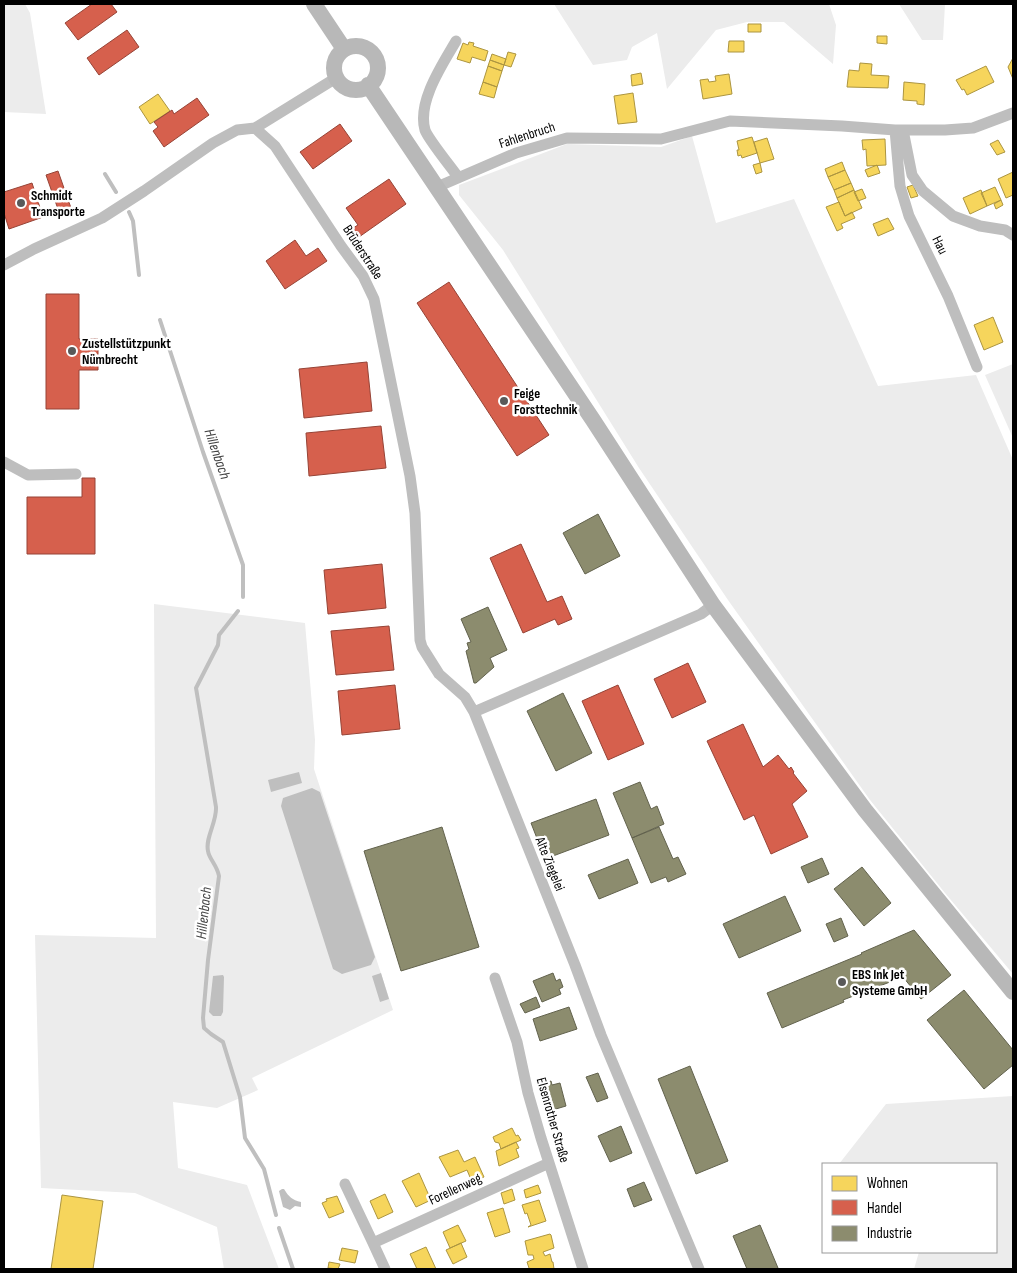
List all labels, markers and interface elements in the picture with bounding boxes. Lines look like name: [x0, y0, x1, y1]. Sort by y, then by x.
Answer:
street label: Fahlenbruch: [497, 118, 557, 152]
place label: Schmidt Transporte: [31, 187, 85, 220]
marker: Schmidt Transporte: [15, 197, 27, 209]
street label: Brüderstraße: [339, 222, 387, 282]
street label: Hau: [928, 233, 952, 257]
place label: Zustellstützpunkt Nümbrecht: [82, 335, 171, 368]
marker: Zustellstützpunkt Nümbrecht: [66, 345, 78, 357]
place label: Feige Forsttechnik: [514, 385, 578, 418]
marker: Feige Forsttechnik: [498, 395, 510, 407]
water label: Hillenbach: [200, 426, 234, 482]
street label: Alte Ziegelei: [531, 834, 569, 894]
water label: Hillenbach: [192, 886, 216, 940]
place label: EBS Ink Jet Systeme GmbH: [852, 966, 928, 999]
marker: EBS Ink Jet Systeme GmbH: [836, 976, 848, 988]
street label: Elsenrother Straße: [533, 1075, 573, 1165]
legend: [822, 1163, 997, 1253]
street label: Forellenweg: [426, 1169, 484, 1209]
text: Wohnen: [867, 1174, 908, 1193]
text: Handel: [867, 1199, 902, 1218]
text: Industrie: [867, 1224, 912, 1243]

